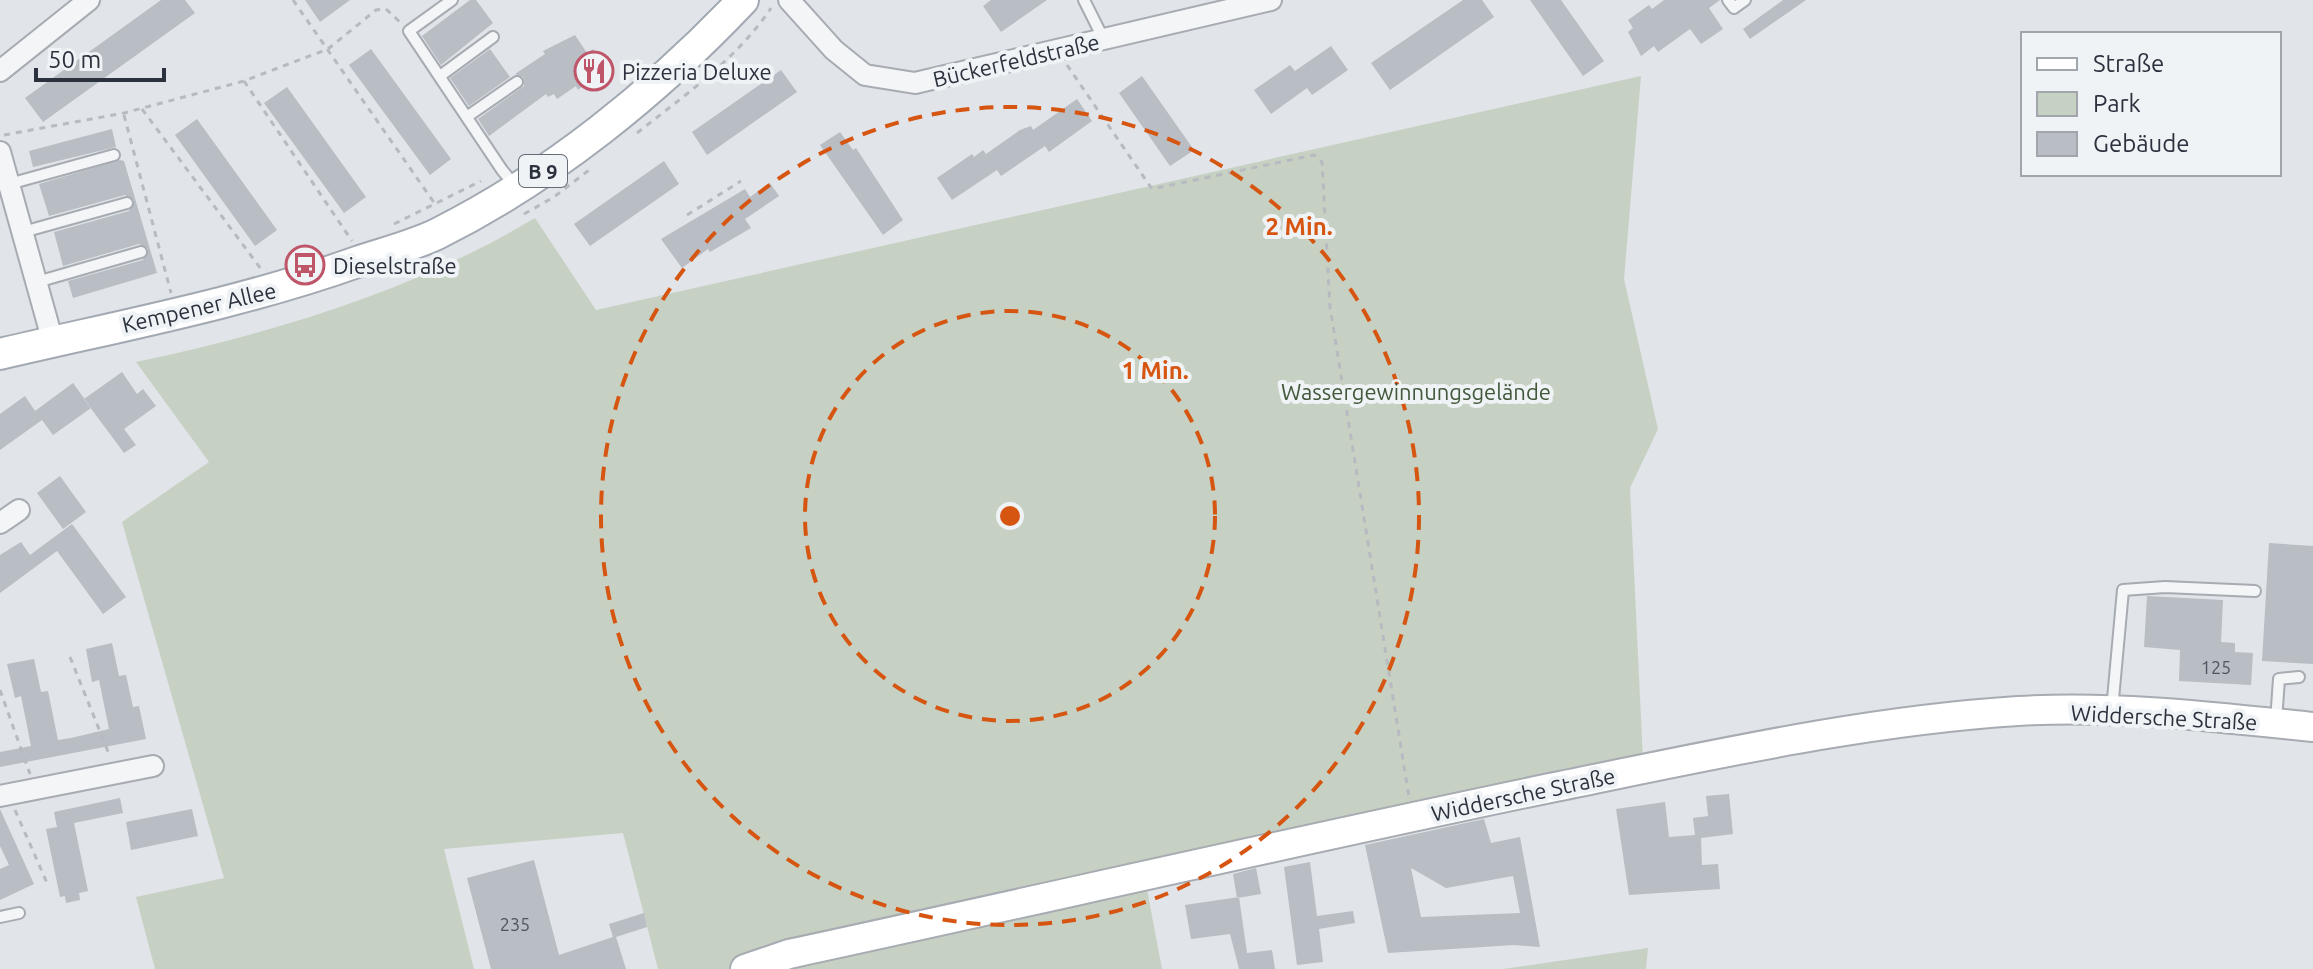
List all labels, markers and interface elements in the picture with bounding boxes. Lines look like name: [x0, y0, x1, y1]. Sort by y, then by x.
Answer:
street label: Bückerfeldstraße: [930, 29, 1102, 91]
scale bar: [36, 32, 164, 82]
legend: [2021, 32, 2281, 176]
text: 50 m: [48, 46, 101, 73]
restaurant icon: Pizzeria Deluxe: [573, 50, 615, 92]
text: Straße: [2093, 50, 2164, 77]
place label: Pizzeria Deluxe: [622, 59, 772, 84]
text: Park: [2093, 90, 2141, 117]
text: Gebäude: [2093, 130, 2190, 157]
road number: B 9: [519, 155, 567, 187]
text: 2 Min.: [1265, 213, 1333, 240]
bus stop icon: Dieselstraße: [284, 244, 326, 286]
place label: Dieselstraße: [333, 253, 457, 278]
street label: Kempener Allee: [119, 277, 279, 337]
text: 1 Min.: [1121, 357, 1189, 384]
park label: Wassergewinnungsgelände: [1281, 379, 1551, 404]
centre of rings: [996, 502, 1024, 530]
house number: 125: [2201, 657, 2231, 677]
street label: Widdersche Straße: [2070, 700, 2258, 734]
street label: Widdersche Straße: [1429, 762, 1617, 826]
house number: 235: [500, 914, 530, 934]

